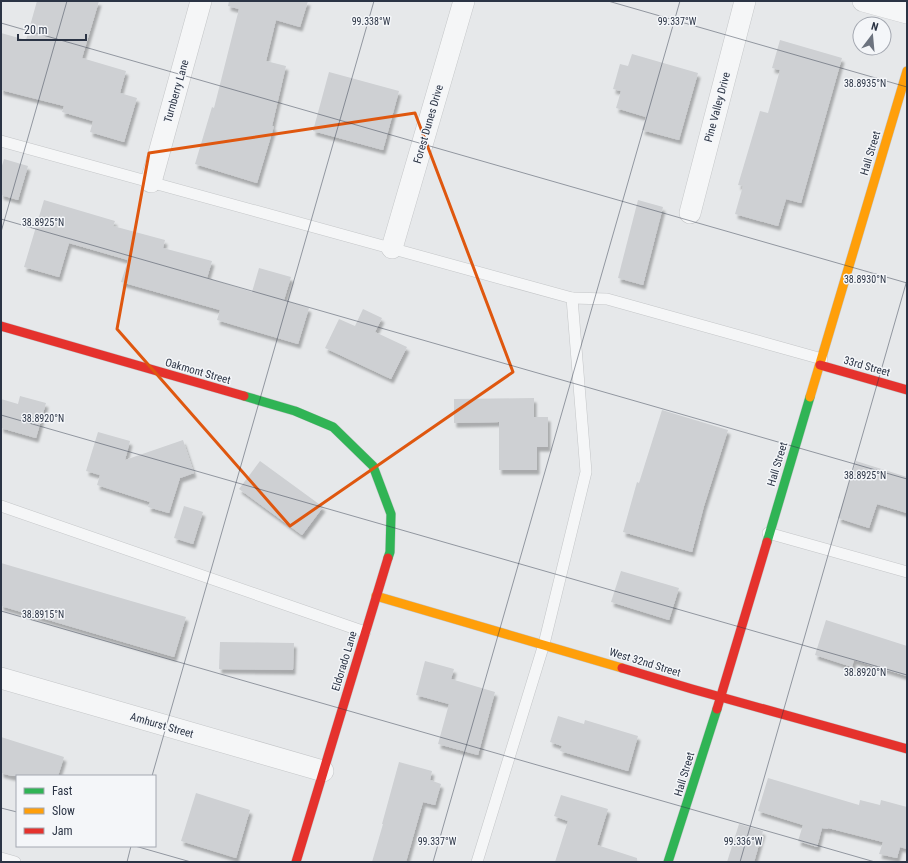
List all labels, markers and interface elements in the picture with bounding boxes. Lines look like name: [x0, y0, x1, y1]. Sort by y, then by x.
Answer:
scale bar: [18, 16, 86, 42]
text: 99.338°W: [352, 16, 391, 27]
text: 99.337°W: [658, 16, 697, 27]
north arrow: [852, 16, 892, 56]
text: N: [870, 20, 880, 34]
text: 20 m: [24, 23, 48, 37]
street label: Turnberry Lane: [161, 58, 192, 124]
street label: Pine Valley Drive: [702, 71, 733, 144]
text: 38.8935°N: [844, 78, 886, 89]
street label: Forest Dunes Drive: [411, 83, 446, 165]
street label: Hall Street: [858, 130, 883, 177]
text: 38.8925°N: [22, 217, 64, 228]
text: 38.8930°N: [844, 274, 886, 285]
street label: 33rd Street: [842, 354, 892, 379]
street label: Oakmont Street: [164, 356, 232, 387]
text: 38.8920°N: [22, 413, 64, 424]
street label: Hall Street: [765, 441, 790, 488]
text: 38.8925°N: [844, 470, 886, 481]
text: 38.8915°N: [22, 609, 64, 620]
street label: Eldorado Lane: [329, 630, 360, 693]
street label: West 32nd Street: [608, 645, 682, 680]
text: 38.8920°N: [844, 667, 886, 678]
street label: Amhurst Street: [129, 710, 195, 741]
street label: Hall Street: [672, 751, 697, 798]
legend: [16, 775, 156, 847]
text: Fast: [52, 784, 73, 798]
text: Slow: [52, 804, 75, 818]
text: Jam: [52, 824, 73, 838]
text: 99.337°W: [418, 836, 457, 847]
text: 99.336°W: [724, 836, 763, 847]

